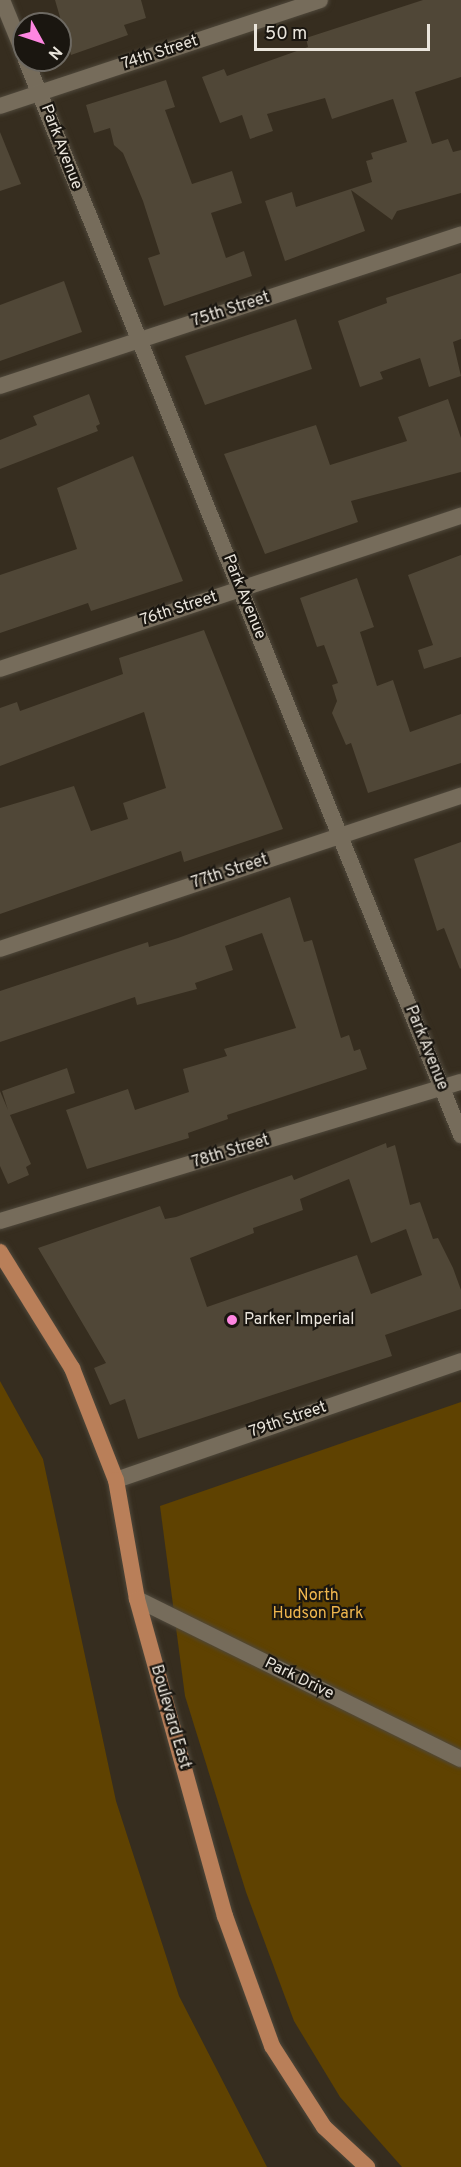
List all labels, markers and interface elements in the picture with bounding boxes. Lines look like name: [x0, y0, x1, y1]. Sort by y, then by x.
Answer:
north arrow: [12, 12, 72, 72]
scale bar: [257, 12, 432, 50]
text: 50 m: [265, 23, 307, 46]
street label: 74th Street: [119, 32, 201, 74]
text: N: [43, 41, 66, 63]
street label: Park Avenue: [36, 101, 86, 193]
street label: 75th Street: [190, 288, 272, 332]
street label: Park Avenue: [218, 552, 270, 642]
street label: 76th Street: [138, 588, 220, 630]
street label: 77th Street: [189, 851, 271, 893]
street label: Park Avenue: [400, 1003, 452, 1093]
street label: 78th Street: [190, 1131, 272, 1173]
place label: Parker Imperial: [244, 1310, 354, 1330]
marker: Parker Imperial: [225, 1313, 239, 1327]
street label: 79th Street: [247, 1398, 329, 1442]
park label: North Hudson Park: [272, 1586, 364, 1624]
street label: Park Drive: [261, 1654, 337, 1704]
street label: Boulevard East: [146, 1663, 194, 1771]

